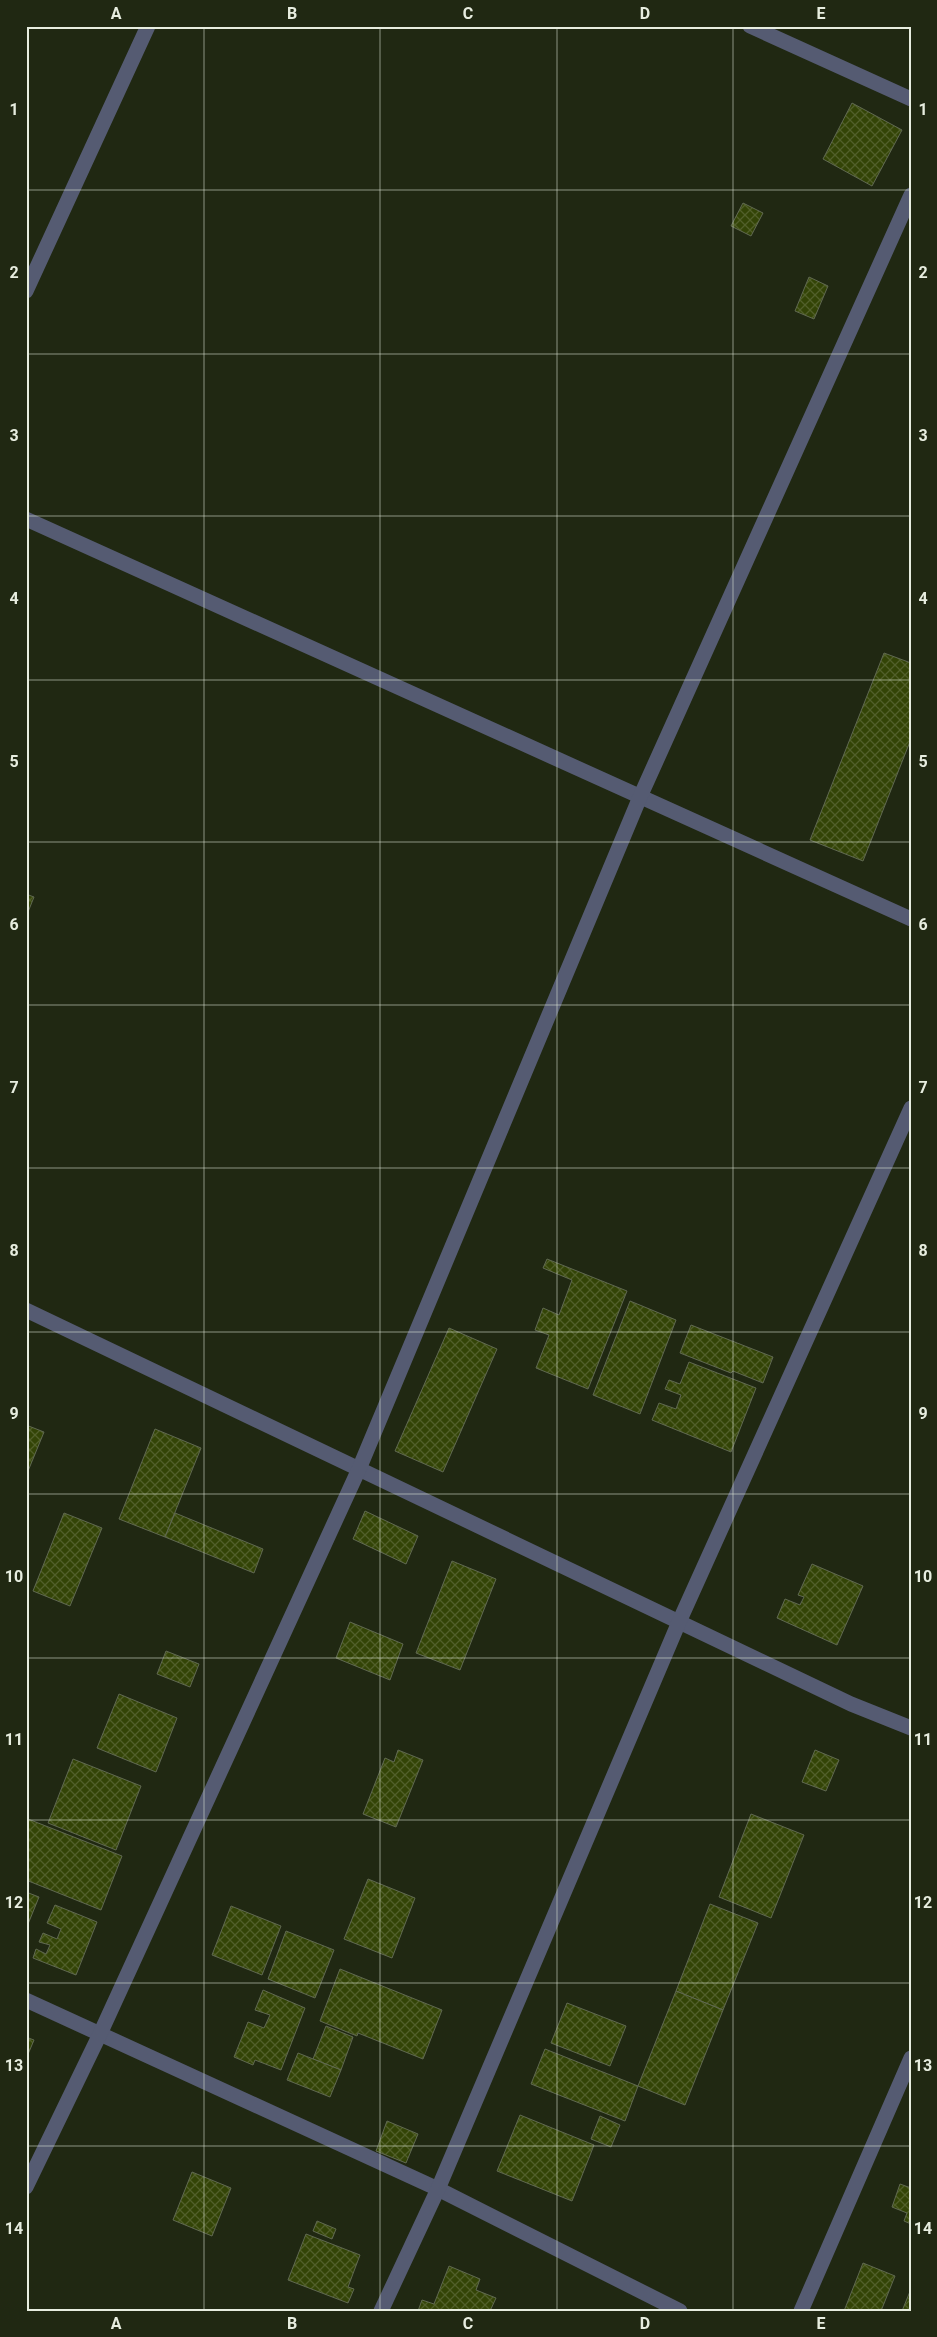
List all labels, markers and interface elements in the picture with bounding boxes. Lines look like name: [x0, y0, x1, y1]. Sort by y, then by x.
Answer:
text: A: [111, 4, 122, 23]
text: B: [287, 4, 297, 23]
text: C: [463, 4, 473, 23]
text: D: [640, 4, 650, 23]
text: E: [817, 4, 826, 23]
text: 1: [9, 100, 19, 119]
text: 1: [918, 100, 928, 119]
text: 2: [9, 263, 19, 282]
text: 2: [918, 263, 928, 282]
text: 3: [9, 426, 19, 445]
text: 3: [918, 426, 928, 445]
text: 4: [9, 589, 19, 608]
text: 4: [918, 589, 928, 608]
text: 5: [9, 752, 19, 771]
text: 5: [918, 752, 928, 771]
text: 6: [9, 915, 19, 934]
text: 6: [918, 915, 928, 934]
text: 7: [9, 1078, 19, 1097]
text: 7: [918, 1078, 928, 1097]
text: 8: [9, 1241, 19, 1260]
text: 8: [918, 1241, 928, 1260]
text: 9: [9, 1404, 19, 1423]
text: 9: [918, 1404, 928, 1423]
text: 10: [5, 1567, 23, 1586]
text: 10: [914, 1567, 932, 1586]
text: 11: [5, 1730, 23, 1749]
text: 11: [914, 1730, 932, 1749]
text: 12: [5, 1893, 23, 1912]
text: 12: [914, 1893, 932, 1912]
text: 13: [5, 2056, 23, 2075]
text: 13: [914, 2056, 932, 2075]
text: 14: [5, 2219, 23, 2238]
text: 14: [914, 2219, 932, 2238]
text: A: [111, 2314, 122, 2333]
text: B: [287, 2314, 297, 2333]
text: C: [463, 2314, 473, 2333]
text: D: [640, 2314, 650, 2333]
text: E: [817, 2314, 826, 2333]

